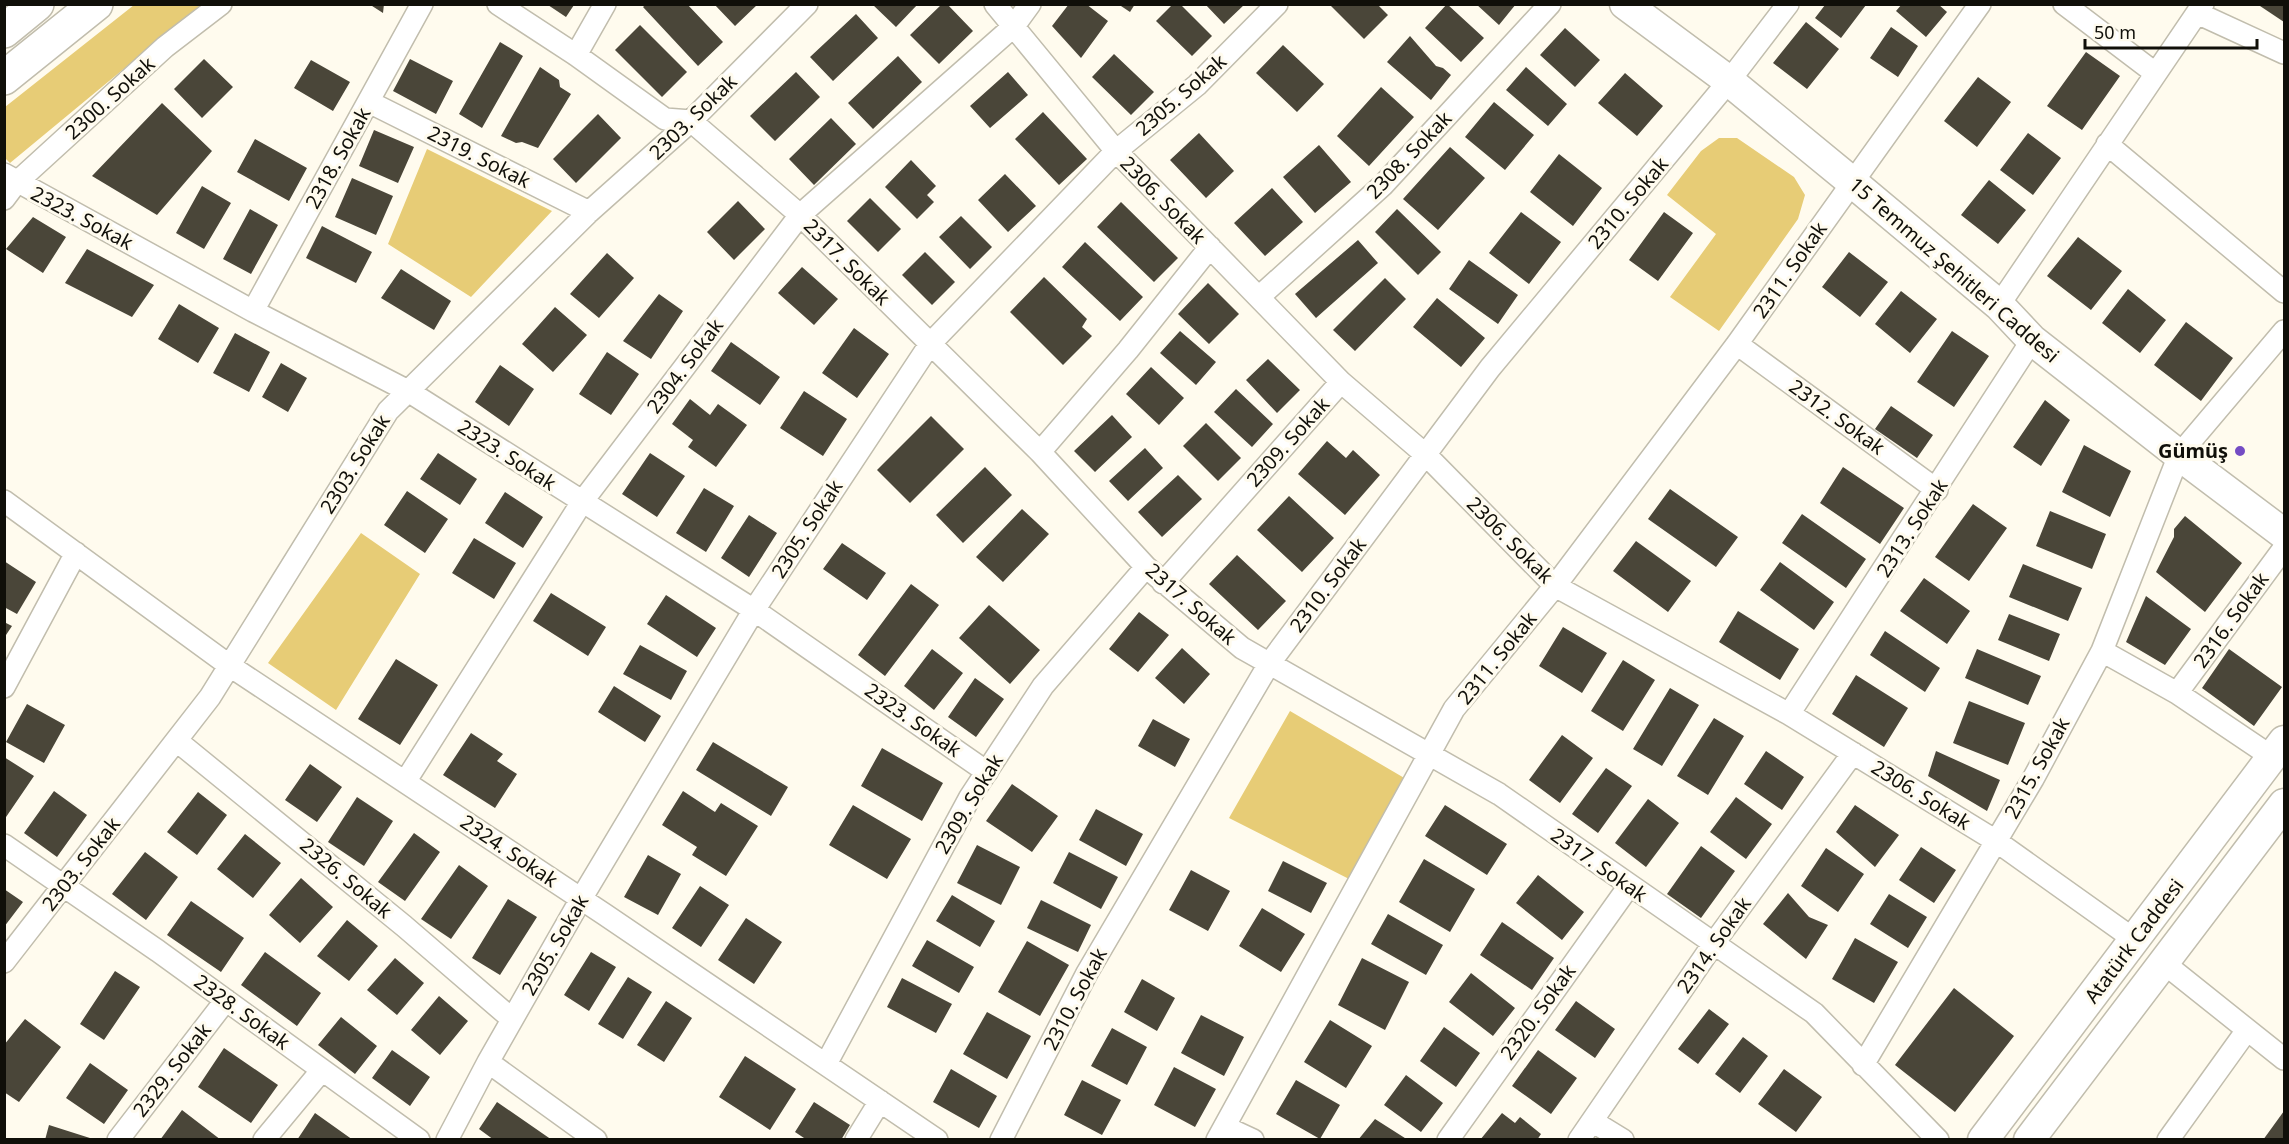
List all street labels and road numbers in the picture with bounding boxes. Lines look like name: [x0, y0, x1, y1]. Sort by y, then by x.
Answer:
street label: 2305. Sokak: [1130, 47, 1232, 142]
street label: 2300. Sokak: [59, 50, 161, 145]
street label: 2303. Sokak: [643, 68, 743, 165]
street label: 2318. Sokak: [299, 102, 377, 213]
street label: 2308. Sokak: [1360, 105, 1457, 204]
street label: 2319. Sokak: [423, 119, 536, 194]
street label: 2306. Sokak: [1115, 150, 1212, 250]
street label: 2310. Sokak: [1581, 151, 1674, 254]
street label: 15 Temmuz Şehitleri Caddesi: [1844, 171, 2065, 368]
street label: 2323. Sokak: [26, 179, 138, 256]
street label: 2317. Sokak: [798, 213, 897, 311]
street label: 2311. Sokak: [1746, 216, 1833, 323]
street label: 2304. Sokak: [640, 313, 729, 419]
street label: 2312. Sokak: [1784, 373, 1891, 461]
street label: 2309. Sokak: [1240, 391, 1335, 492]
street label: 2303. Sokak: [313, 409, 396, 518]
street label: 2323. Sokak: [453, 413, 562, 497]
street label: 2313. Sokak: [1870, 473, 1954, 582]
street label: 2305. Sokak: [765, 474, 849, 583]
street label: 2306. Sokak: [1461, 491, 1560, 589]
street label: 2310. Sokak: [1283, 532, 1372, 638]
street label: 2317. Sokak: [1140, 557, 1243, 651]
street label: 2316. Sokak: [2187, 566, 2275, 673]
street label: 2311. Sokak: [1451, 605, 1543, 710]
street label: 2323. Sokak: [860, 676, 967, 763]
street label: 2315. Sokak: [1998, 712, 2076, 823]
street label: 2309. Sokak: [928, 749, 1009, 859]
street label: 2306. Sokak: [1867, 753, 1976, 836]
street label: 2324. Sokak: [455, 808, 564, 893]
street label: 2303. Sokak: [35, 811, 126, 916]
street label: 2317. Sokak: [1546, 821, 1653, 908]
street label: 2326. Sokak: [295, 831, 398, 924]
street label: Atatürk Caddesi: [2078, 873, 2189, 1008]
street label: 2305. Sokak: [515, 889, 594, 1000]
street label: 2314. Sokak: [1670, 891, 1757, 998]
street label: 2310. Sokak: [1036, 943, 1113, 1055]
street label: 2320. Sokak: [1494, 958, 1582, 1065]
street label: 2328. Sokak: [189, 968, 296, 1056]
street label: 2329. Sokak: [126, 1017, 217, 1122]

